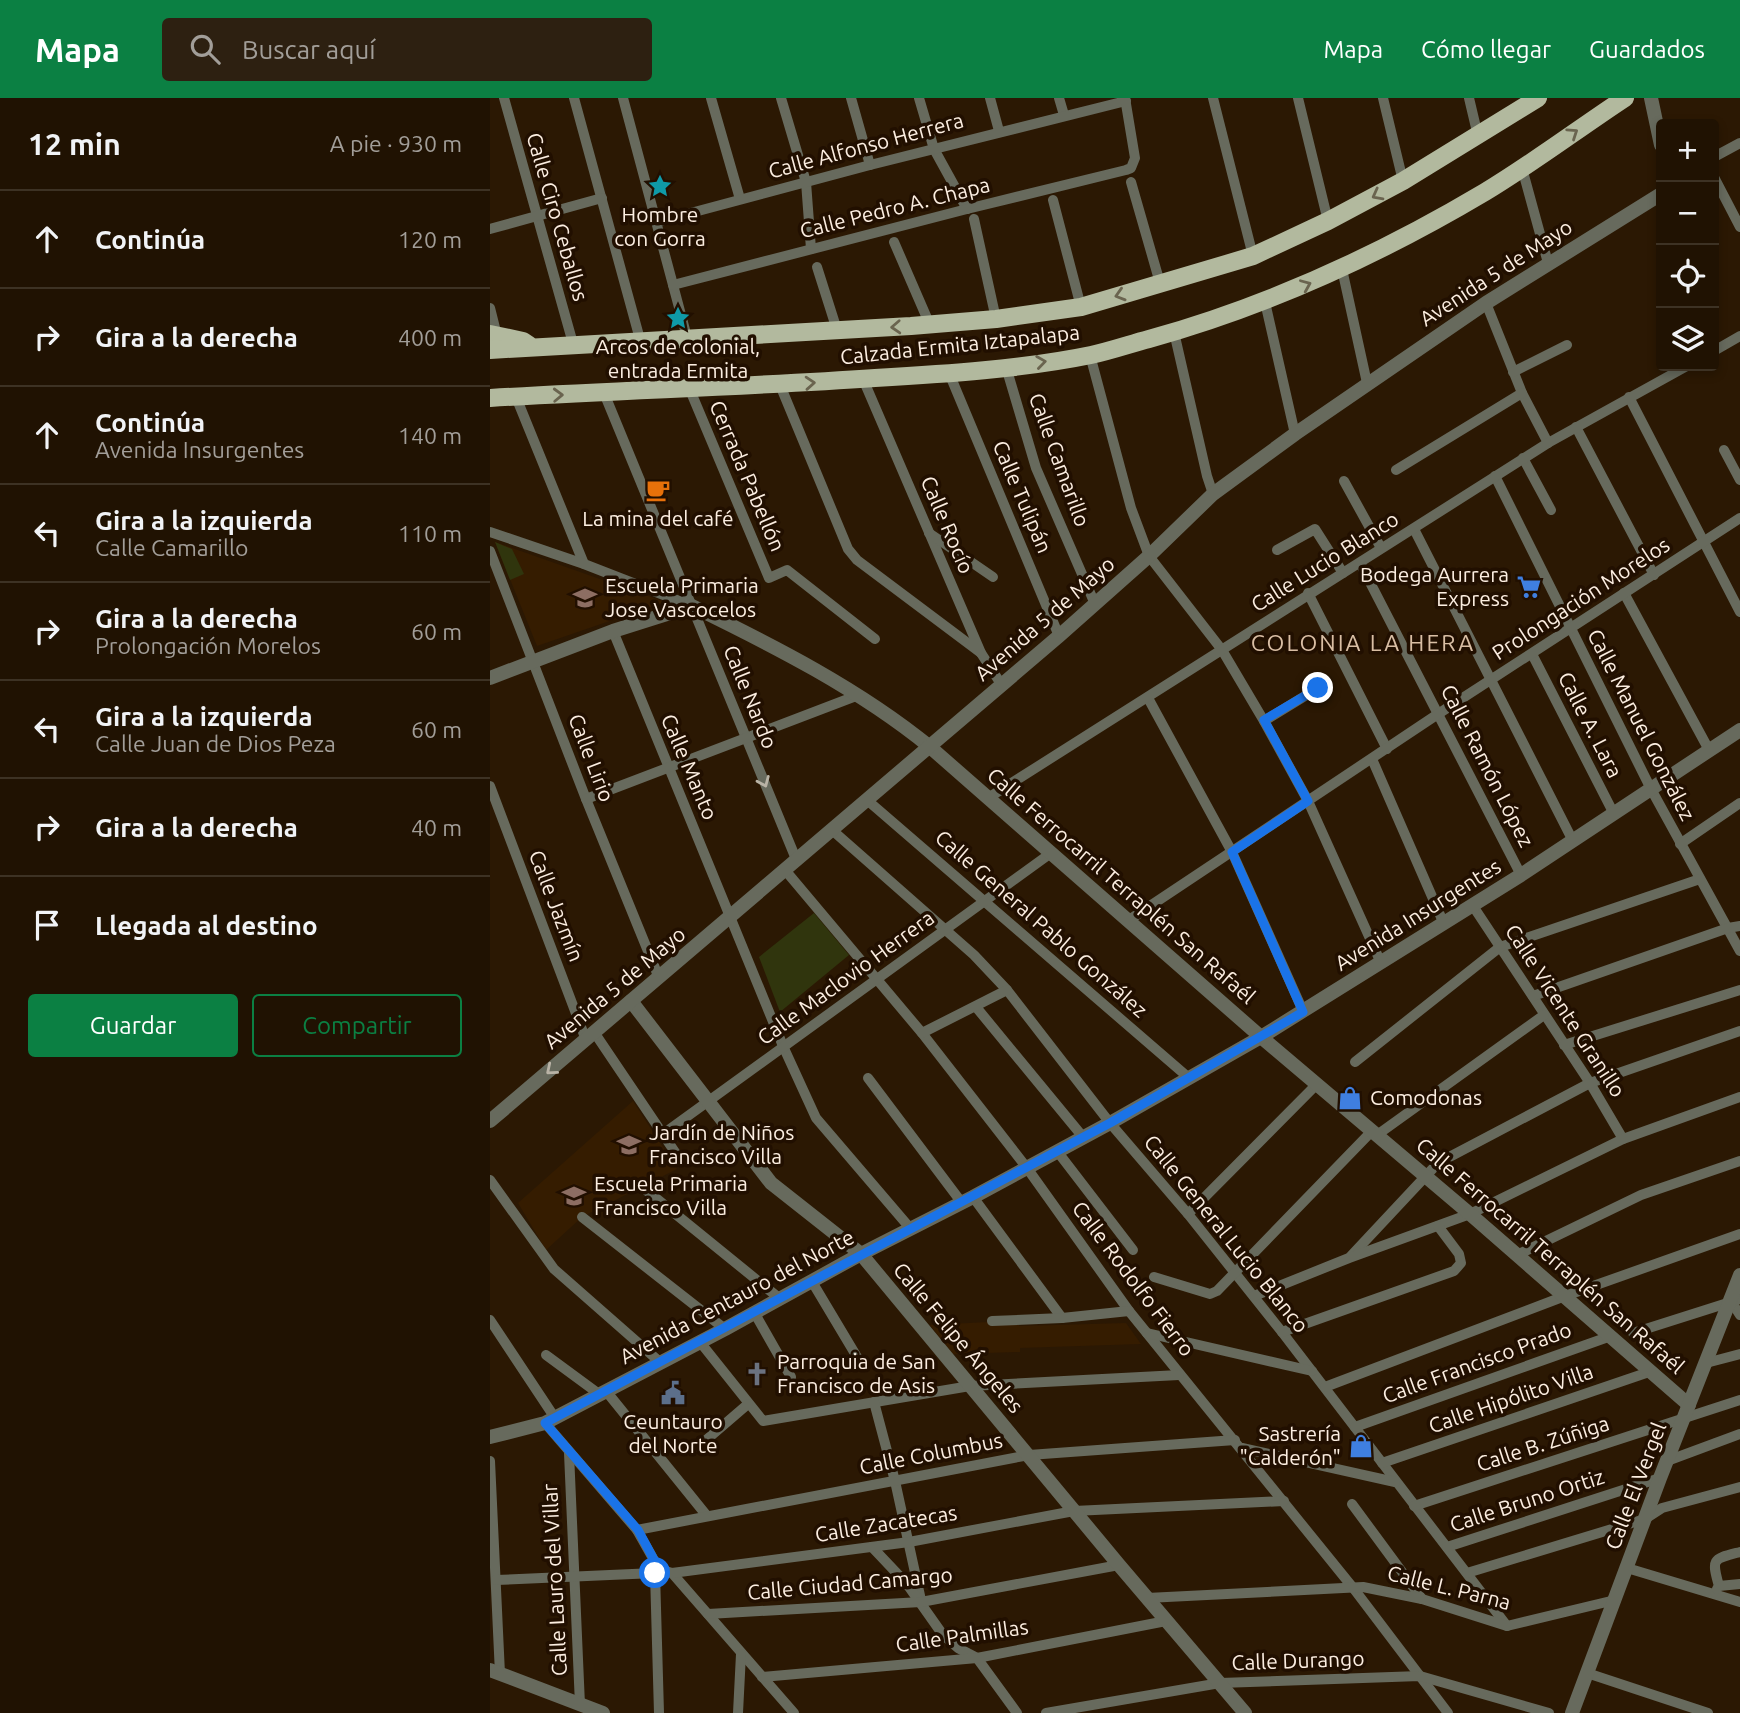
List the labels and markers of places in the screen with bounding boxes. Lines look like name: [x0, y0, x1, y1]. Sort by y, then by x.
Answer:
place icon: Hombre con Gorra: [646, 172, 674, 200]
place label: Hombre con Gorra: [614, 202, 706, 250]
place icon: Arcos de colonial, entrada Ermita: [664, 304, 692, 332]
place label: Arcos de colonial, entrada Ermita: [596, 334, 760, 382]
cafe icon: La mina del café: [644, 476, 672, 504]
place label: La mina del café: [582, 506, 734, 530]
place label: Bodega Aurrera Express: [1360, 562, 1509, 610]
place label: Escuela Primaria Jose Vascocelos: [605, 573, 759, 621]
supermarket icon: Bodega Aurrera Express: [1515, 573, 1543, 601]
school or university icon: Escuela Primaria Jose Vascocelos: [571, 584, 599, 612]
shop icon: Comodonas: [1336, 1084, 1364, 1112]
place label: Comodonas: [1370, 1085, 1482, 1109]
place label: Jardín de Niños Francisco Villa: [649, 1120, 794, 1168]
school or university icon: Jardín de Niños Francisco Villa: [615, 1131, 643, 1159]
place label: Escuela Primaria Francisco Villa: [594, 1171, 748, 1219]
school or university icon: Escuela Primaria Francisco Villa: [560, 1182, 588, 1210]
place label: Parroquia de San Francisco de Asis: [777, 1349, 936, 1397]
church icon: Parroquia de San Francisco de Asis: [743, 1360, 771, 1388]
public building icon: Ceuntauro del Norte: [659, 1379, 687, 1407]
place label: Ceuntauro del Norte: [623, 1409, 723, 1457]
place label: Sastrería "Calderón": [1240, 1421, 1341, 1469]
shop icon: Sastrería "Calderón": [1347, 1432, 1375, 1460]

